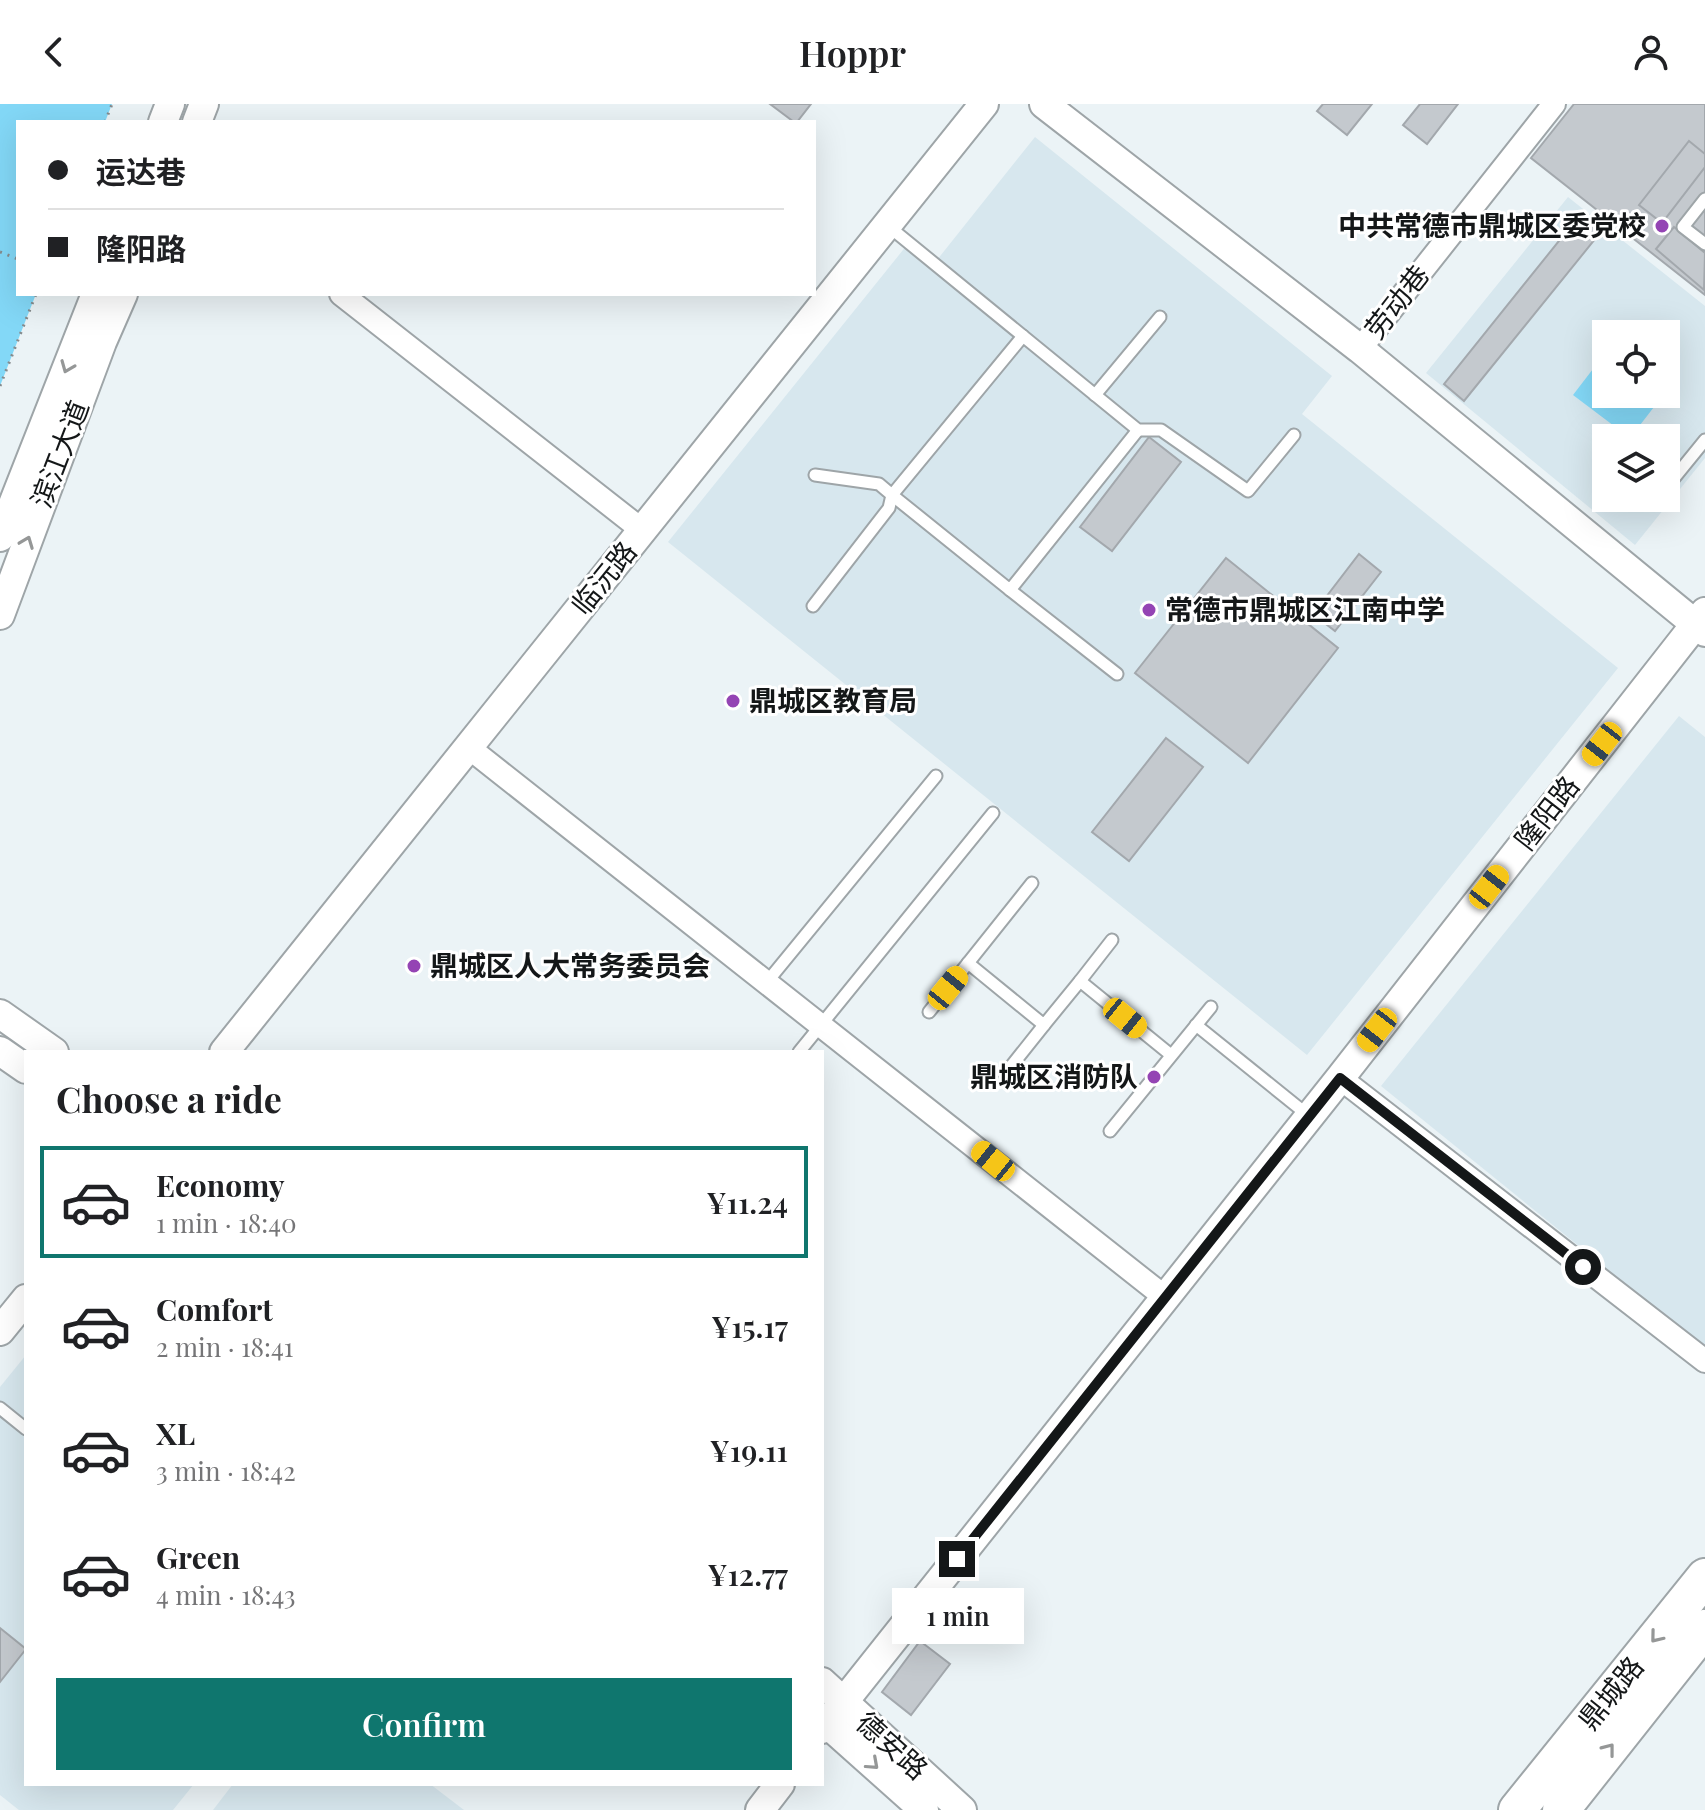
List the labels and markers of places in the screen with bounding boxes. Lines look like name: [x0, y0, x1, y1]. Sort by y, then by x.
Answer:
place label: 中共常德市鼎城区委党校: [1338, 206, 1646, 243]
marker: 中共常德市鼎城区委党校: [1653, 217, 1671, 235]
place label: 常德市鼎城区江南中学: [1165, 590, 1445, 627]
marker: 常德市鼎城区江南中学: [1140, 601, 1158, 619]
place label: 鼎城区教育局: [749, 681, 917, 718]
marker: 鼎城区教育局: [724, 692, 742, 710]
place label: 鼎城区人大常务委员会: [430, 946, 710, 983]
marker: 鼎城区人大常务委员会: [405, 957, 423, 975]
place label: 鼎城区消防队: [970, 1057, 1138, 1094]
marker: 鼎城区消防队: [1145, 1068, 1163, 1086]

